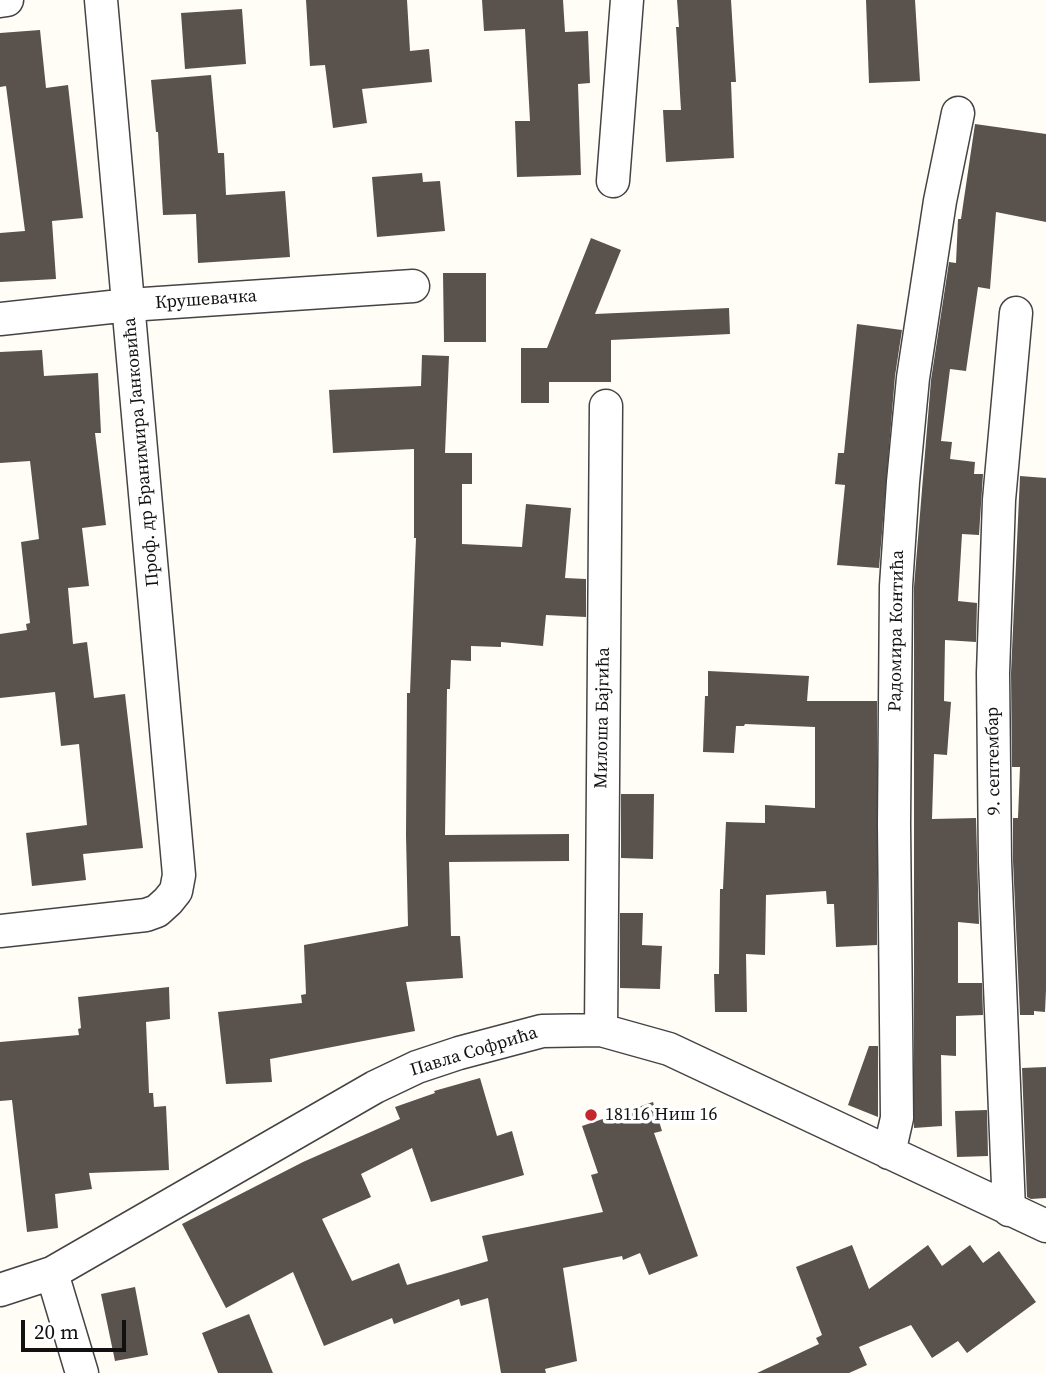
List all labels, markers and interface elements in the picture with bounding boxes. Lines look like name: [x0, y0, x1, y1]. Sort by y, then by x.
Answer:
street label: Крушевачка: [154, 286, 258, 314]
street label: Проф. др Бранимира Јанковића: [119, 316, 165, 588]
street label: Радомира Контића: [885, 550, 909, 712]
street label: Милоша Бајгића: [591, 647, 615, 789]
street label: 9. септембар: [982, 707, 1006, 815]
street label: Павла Софрића: [408, 1022, 540, 1082]
place label: 18116 Ниш 16: [605, 1104, 718, 1126]
marker: 18116 Ниш 16: [583, 1107, 599, 1123]
scale bar: [24, 1306, 130, 1350]
text: 20 m: [34, 1317, 79, 1346]

